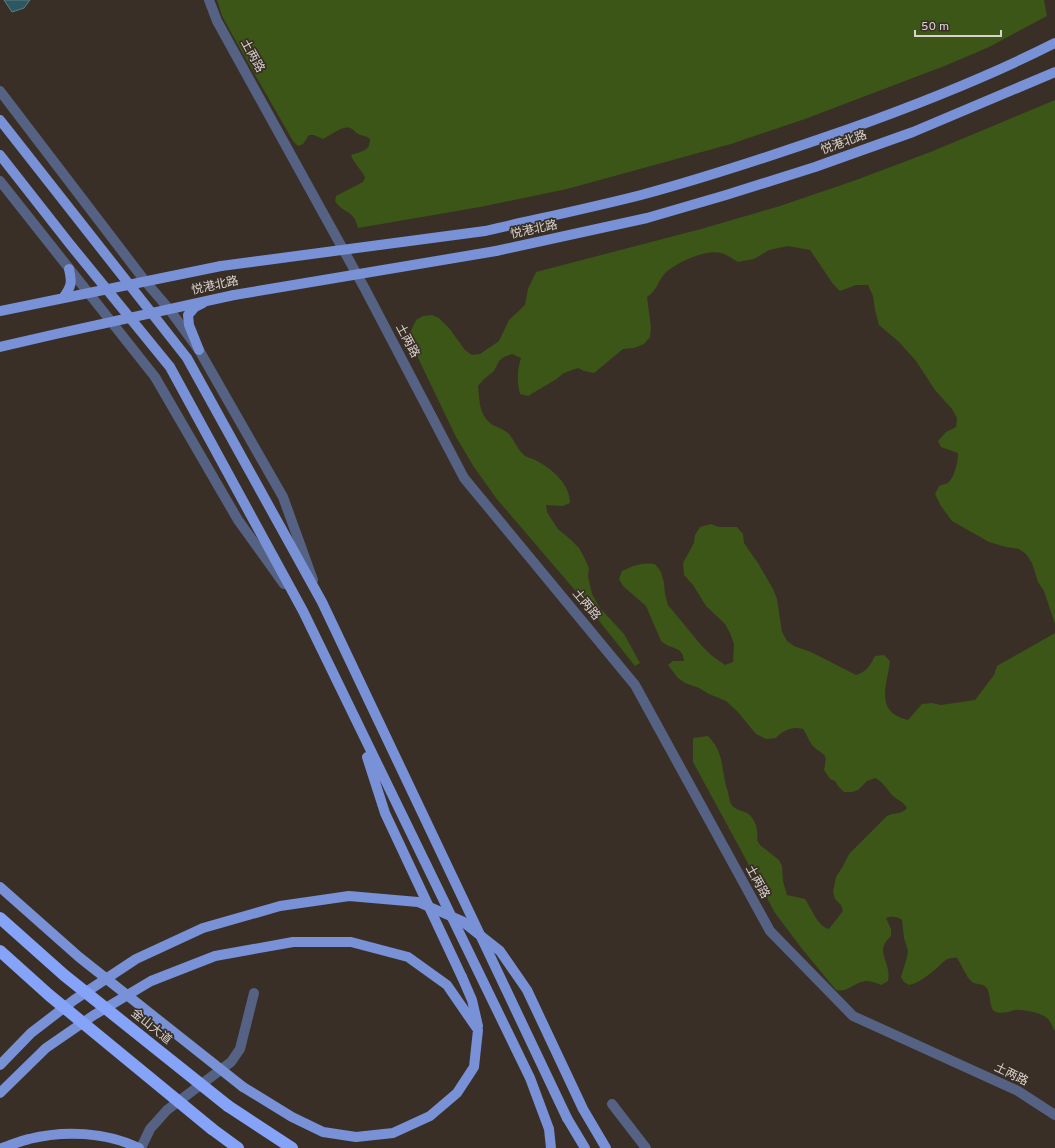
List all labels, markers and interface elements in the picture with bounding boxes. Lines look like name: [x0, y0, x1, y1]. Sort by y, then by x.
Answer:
scale bar: [915, 12, 1001, 38]
text: 50 m: [921, 19, 949, 35]
street label: 土两路: [236, 36, 268, 76]
street label: 悦港北路: [819, 127, 869, 159]
street label: 悦港北路: [509, 217, 559, 243]
street label: 悦港北路: [190, 273, 240, 299]
street label: 土两路: [391, 321, 423, 361]
street label: 土两路: [568, 586, 604, 624]
street label: 土两路: [741, 862, 773, 902]
street label: 金山大道: [127, 1006, 175, 1048]
street label: 土两路: [991, 1060, 1031, 1090]

